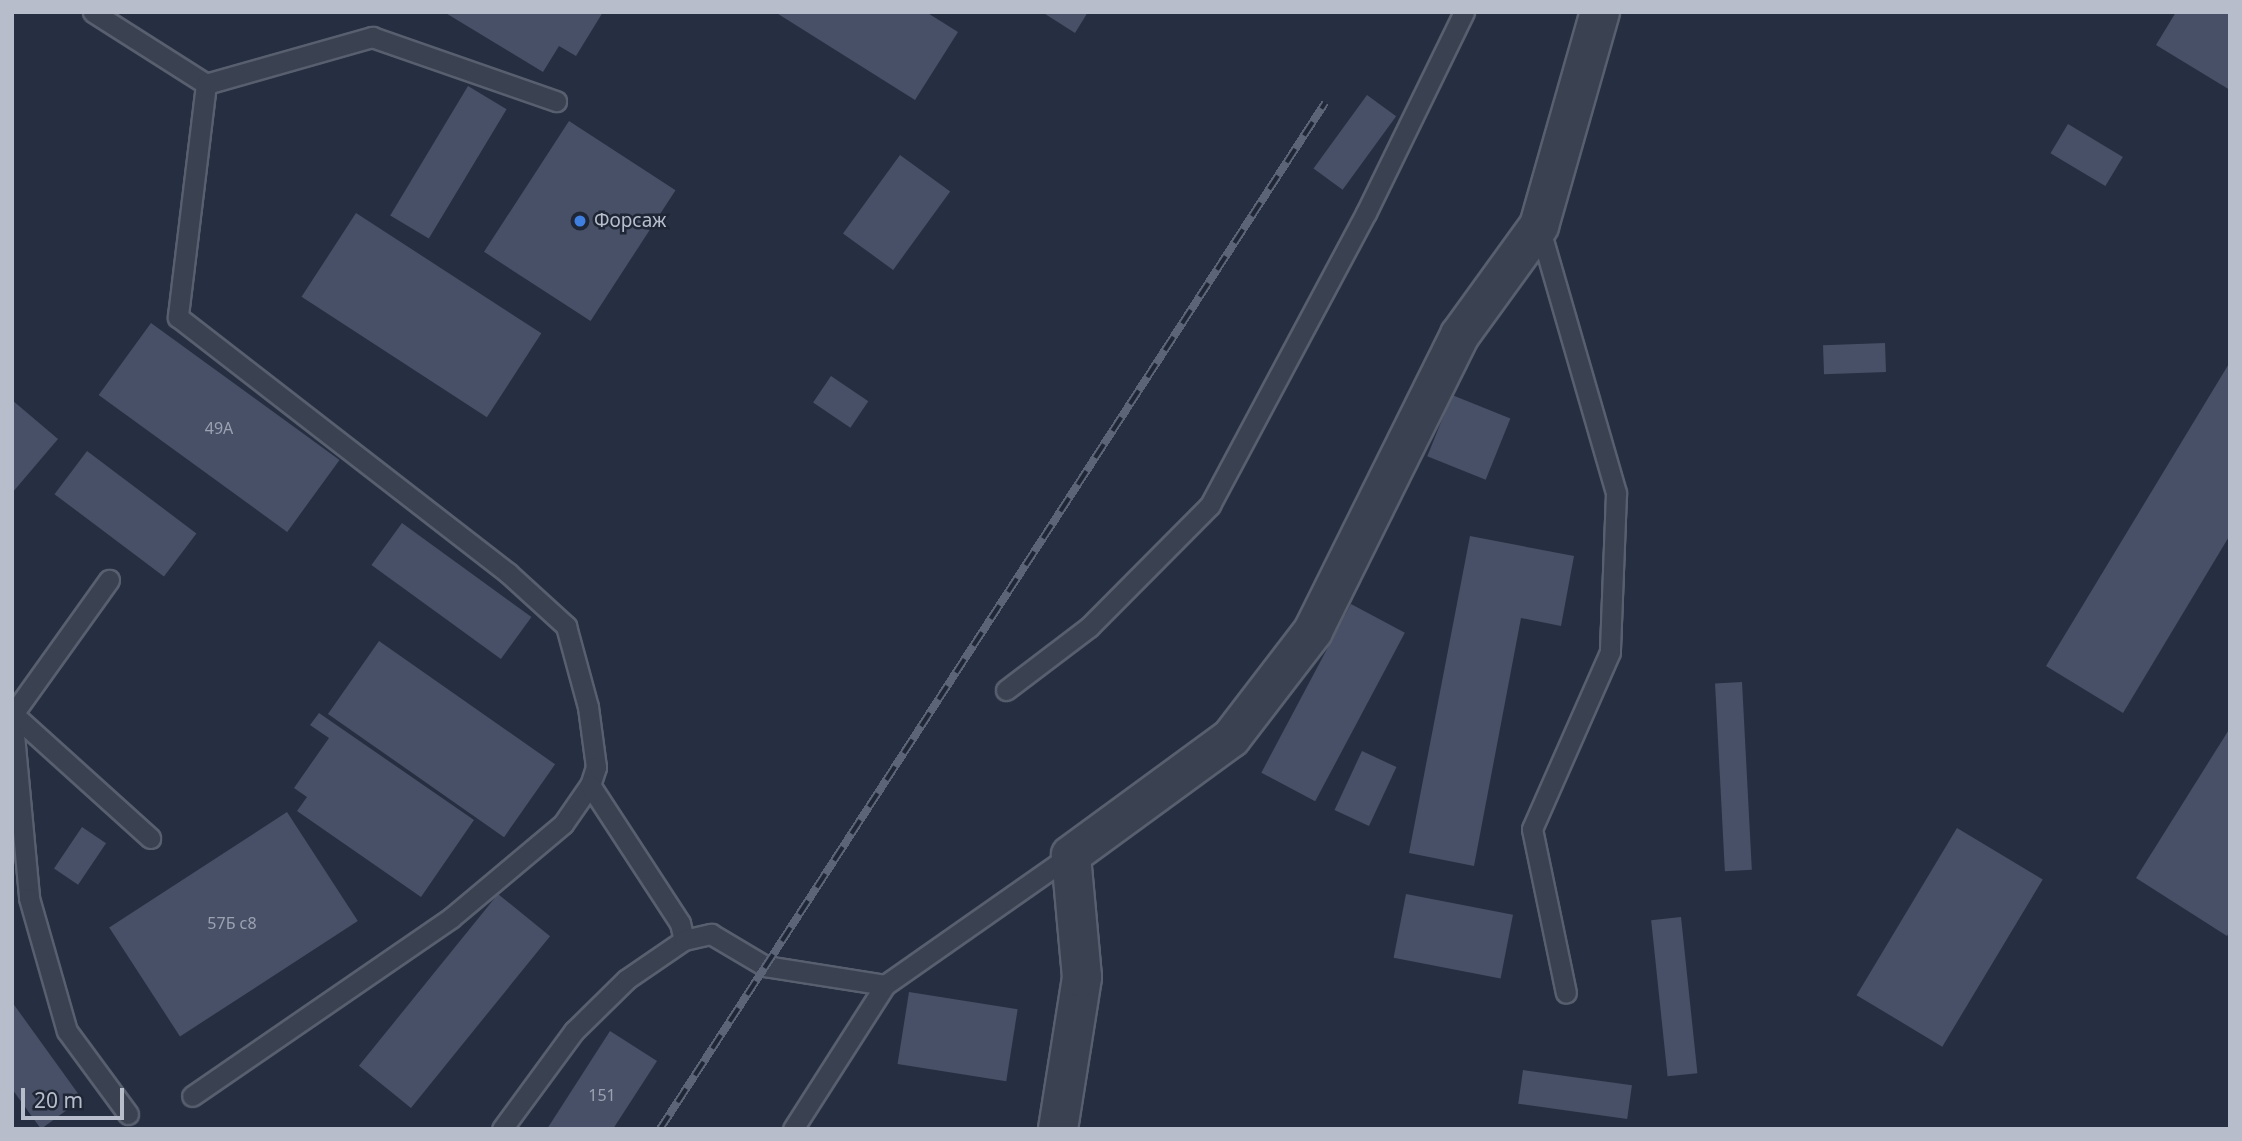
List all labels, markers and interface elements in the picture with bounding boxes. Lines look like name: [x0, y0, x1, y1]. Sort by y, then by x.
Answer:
place label: Форсаж: [594, 210, 666, 232]
marker: Форсаж: [572, 213, 588, 229]
house number: 49А: [205, 418, 233, 438]
house number: 57Б с8: [207, 913, 257, 933]
scale bar: [24, 1074, 128, 1118]
house number: 151: [588, 1085, 616, 1105]
text: 20 m: [34, 1086, 83, 1114]

